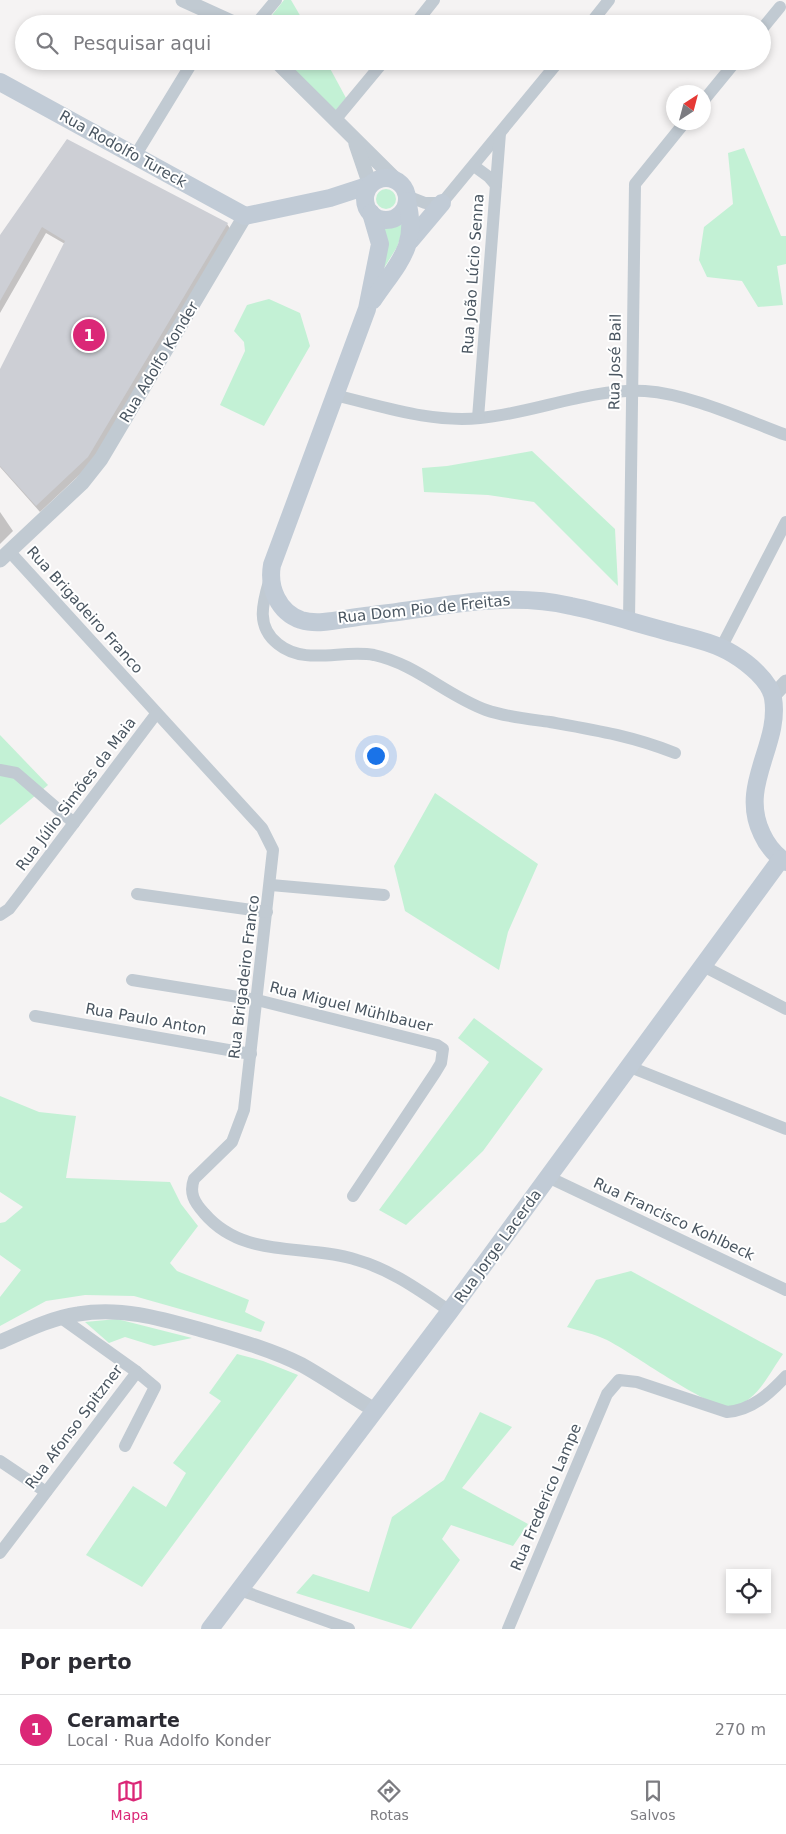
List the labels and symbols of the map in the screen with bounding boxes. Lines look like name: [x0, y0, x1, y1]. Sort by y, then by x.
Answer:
north arrow: [666, 85, 711, 130]
street label: Rua Rodolfo Tureck: [56, 107, 190, 192]
street label: Rua João Lúcio Senna: [458, 193, 488, 355]
street label: Rua Adolfo Konder: [116, 298, 203, 426]
street label: Rua José Bail: [605, 314, 625, 410]
pin: 1: [73, 316, 105, 354]
street label: Rua Brigadeiro Franco: [23, 543, 147, 677]
street label: Rua Dom Pio de Freitas: [337, 591, 511, 627]
street label: Rua Júlio Simões da Maia: [12, 714, 140, 874]
your location: [363, 743, 389, 769]
street label: Rua Brigadeiro Franco: [225, 894, 263, 1060]
street label: Rua Miguel Mühlbauer: [268, 978, 435, 1036]
street label: Rua Paulo Anton: [84, 999, 208, 1039]
street label: Rua Francisco Kohlbeck: [591, 1174, 758, 1264]
street label: Rua Jorge Lacerda: [451, 1186, 545, 1306]
street label: Rua Afonso Spitzner: [22, 1361, 127, 1493]
street label: Rua Frederico Lampe: [507, 1421, 585, 1573]

